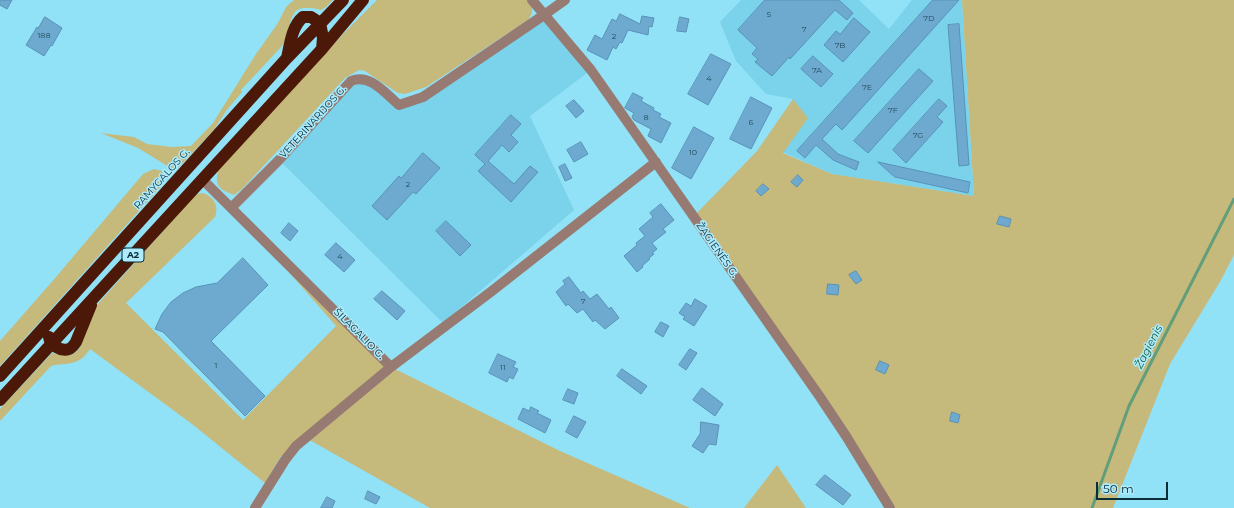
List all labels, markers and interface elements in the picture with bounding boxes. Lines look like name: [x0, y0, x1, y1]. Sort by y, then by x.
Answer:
house number: 5: [767, 10, 771, 20]
house number: 7D: [923, 14, 935, 24]
house number: 7: [802, 25, 806, 35]
house number: 188: [37, 31, 51, 41]
house number: 2: [612, 32, 616, 42]
house number: 7B: [835, 41, 845, 51]
house number: 7A: [812, 66, 822, 76]
house number: 4: [706, 74, 712, 84]
street label: VETERINARIJOS G.: [277, 83, 349, 161]
house number: 7E: [862, 83, 872, 93]
house number: 7F: [888, 106, 898, 116]
house number: 8: [643, 113, 649, 123]
house number: 6: [749, 118, 753, 128]
house number: 7G: [913, 131, 923, 141]
street label: RAMYGALOS G.: [132, 146, 192, 212]
house number: 10: [689, 148, 697, 158]
house number: 2: [406, 180, 410, 190]
street label: ŽAGIENĖS G.: [694, 220, 740, 280]
road number: A2: [122, 248, 144, 262]
house number: 4: [337, 252, 343, 262]
house number: 7: [581, 297, 585, 307]
street label: ŠILAGALIO G.: [331, 306, 387, 362]
water label: Žagienis: [1132, 323, 1166, 371]
house number: 1: [215, 361, 217, 371]
house number: 11: [500, 363, 506, 373]
scale bar: [1098, 474, 1170, 500]
text: 50 m: [1103, 481, 1134, 496]

